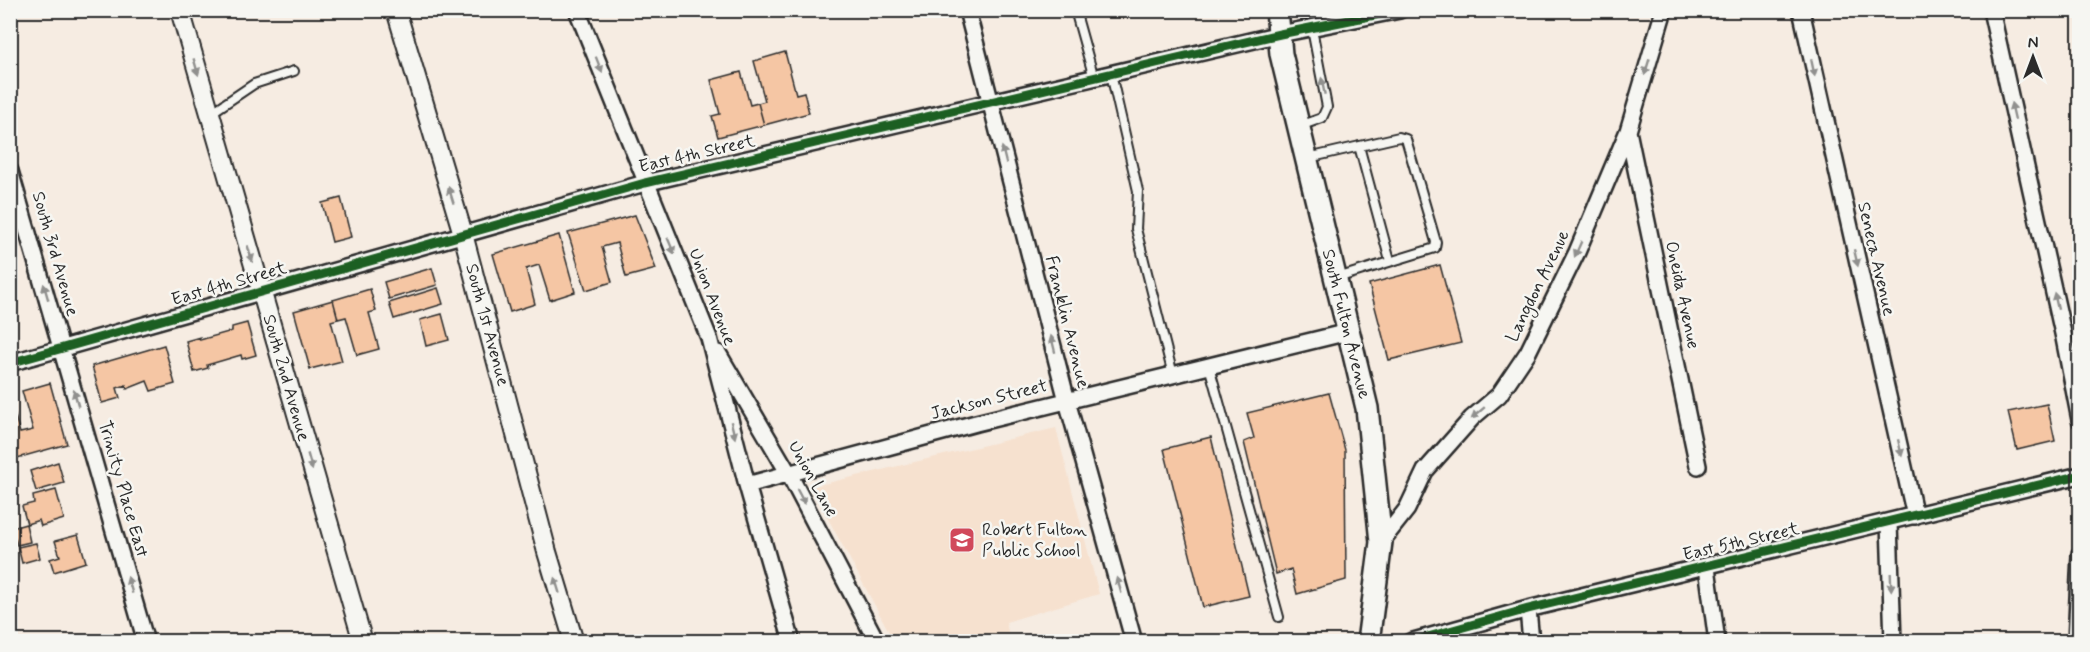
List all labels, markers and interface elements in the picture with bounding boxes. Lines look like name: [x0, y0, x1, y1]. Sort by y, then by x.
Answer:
north arrow: [2003, 27, 2063, 87]
text: N: [2028, 33, 2038, 54]
one-way arrow: [594, 56, 604, 74]
one-way arrow: [192, 58, 201, 76]
one-way arrow: [1642, 58, 1651, 76]
one-way arrow: [1809, 58, 1819, 77]
one-way arrow: [1318, 76, 1327, 95]
one-way arrow: [2008, 102, 2018, 120]
street label: East 4th Street: [636, 129, 758, 179]
one-way arrow: [998, 146, 1008, 164]
one-way arrow: [446, 186, 455, 204]
street label: South 3rd Avenue: [26, 189, 84, 319]
street label: Seneca Avenue: [1851, 200, 1901, 318]
street label: Langdon Avenue: [1501, 226, 1576, 346]
one-way arrow: [667, 237, 676, 255]
street label: Oneida Avenue: [1659, 239, 1705, 351]
one-way arrow: [1574, 240, 1583, 257]
one-way arrow: [246, 245, 255, 263]
street label: Union Avenue: [682, 245, 742, 349]
street label: South Fulton Avenue: [1316, 247, 1376, 401]
one-way arrow: [1851, 249, 1861, 267]
street label: Franklin Avenue: [1039, 253, 1095, 391]
street label: East 4th Street: [169, 256, 290, 312]
street label: South 1st Avenue: [459, 261, 515, 389]
one-way arrow: [40, 283, 50, 301]
one-way arrow: [2051, 291, 2060, 310]
street label: South 2nd Avenue: [256, 312, 316, 444]
one-way arrow: [1047, 335, 1057, 353]
street label: Jackson Street: [928, 374, 1050, 426]
one-way arrow: [71, 389, 80, 407]
one-way arrow: [1471, 406, 1486, 419]
street label: Trinity Place East: [92, 418, 154, 561]
one-way arrow: [729, 422, 738, 440]
street label: Union Lane: [782, 436, 844, 522]
one-way arrow: [1895, 439, 1905, 457]
one-way arrow: [306, 453, 315, 471]
one-way arrow: [796, 489, 806, 506]
street label: East 5th Street: [1680, 517, 1802, 567]
place label: Robert Fulton Public School: [982, 518, 1087, 563]
school or university icon: Robert Fulton Public School: [947, 525, 977, 555]
one-way arrow: [1886, 572, 1896, 591]
one-way arrow: [124, 576, 134, 594]
one-way arrow: [552, 576, 561, 594]
one-way arrow: [1113, 576, 1123, 594]

